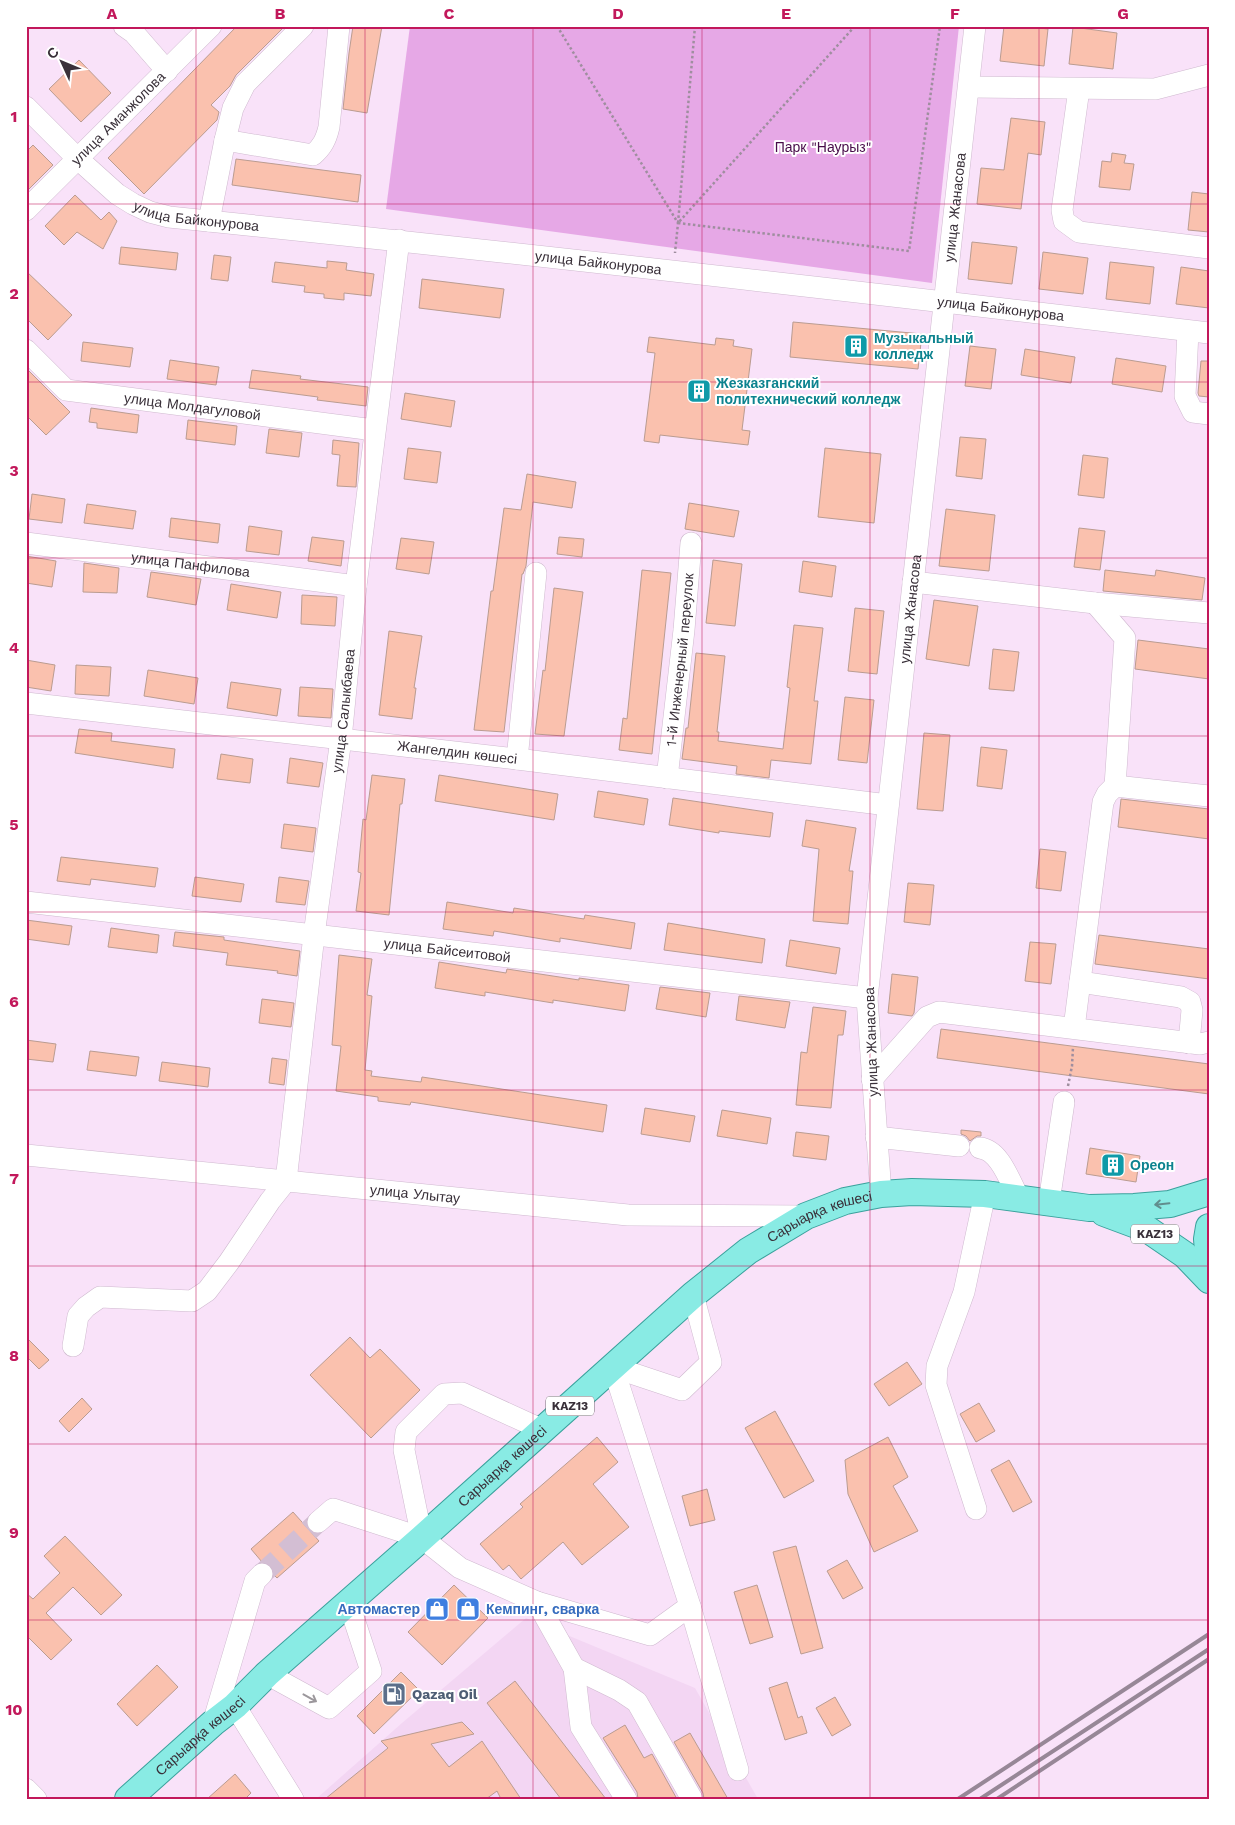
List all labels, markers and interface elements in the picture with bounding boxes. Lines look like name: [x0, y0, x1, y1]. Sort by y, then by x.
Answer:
text: A: [107, 4, 118, 23]
text: B: [275, 4, 286, 23]
text: C: [444, 4, 455, 23]
text: D: [612, 4, 624, 23]
text: E: [781, 4, 791, 23]
text: F: [950, 4, 960, 23]
text: G: [1117, 4, 1129, 23]
north arrow: [38, 38, 88, 88]
text: С: [43, 44, 62, 62]
street label: улица Аманжолова: [68, 68, 169, 168]
text: 1: [11, 107, 17, 126]
park label: Парк "Наурыз": [775, 139, 871, 155]
street label: улица Жанасова: [941, 152, 969, 263]
street label: улица Байконурова: [131, 197, 260, 234]
street label: улица Байконурова: [534, 248, 663, 278]
text: 2: [9, 284, 19, 303]
street label: улица Байконурова: [936, 293, 1065, 324]
place label: Музыкальный колледж: [874, 330, 974, 362]
building icon: Музыкальный колледж: [843, 333, 869, 359]
place label: Жезказганский политехнический колледж: [715, 375, 902, 407]
building icon: Жезказганский политехнический колледж: [686, 378, 712, 404]
street label: улица Молдагуловой: [123, 390, 262, 423]
text: 3: [9, 461, 19, 480]
street label: улица Панфилова: [130, 549, 251, 580]
street label: улица Жанасова: [896, 553, 924, 664]
street label: 1-й Инженерный переулок: [663, 572, 697, 747]
text: 4: [9, 638, 19, 657]
street label: улица Салыкбаева: [328, 648, 358, 774]
street label: Жангелдин көшесі: [396, 737, 518, 767]
text: 5: [9, 815, 19, 834]
street label: улица Байсеитовой: [383, 935, 512, 965]
street label: улица Жанасова: [861, 987, 881, 1097]
text: 6: [9, 992, 19, 1011]
building icon: Ореон: [1100, 1152, 1126, 1178]
place label: Ореон: [1130, 1157, 1174, 1173]
text: 7: [9, 1169, 19, 1188]
street label: улица Улытау: [369, 1181, 461, 1206]
street label: Сарыарқа көшесі: [764, 1188, 873, 1246]
one-way arrow: [1154, 1200, 1170, 1209]
road number: KAZ13: [1131, 1224, 1179, 1244]
text: 8: [9, 1346, 19, 1365]
road number: KAZ13: [546, 1396, 594, 1415]
street label: Сарыарқа көшесі: [455, 1422, 550, 1510]
text: 9: [9, 1523, 19, 1542]
shop icon: Автомастер: [424, 1596, 450, 1622]
shop icon: Кемпинг, сварка: [455, 1596, 481, 1622]
place label: Автомастер: [337, 1601, 420, 1617]
place label: Кемпинг, сварка: [486, 1601, 599, 1617]
fuel station icon: Qazaq Oil: [381, 1681, 407, 1707]
place label: Qazaq Oil: [412, 1686, 478, 1702]
street label: Сарыарқа көшесі: [152, 1693, 248, 1779]
one-way arrow: [303, 1693, 317, 1703]
text: 10: [5, 1700, 23, 1719]

